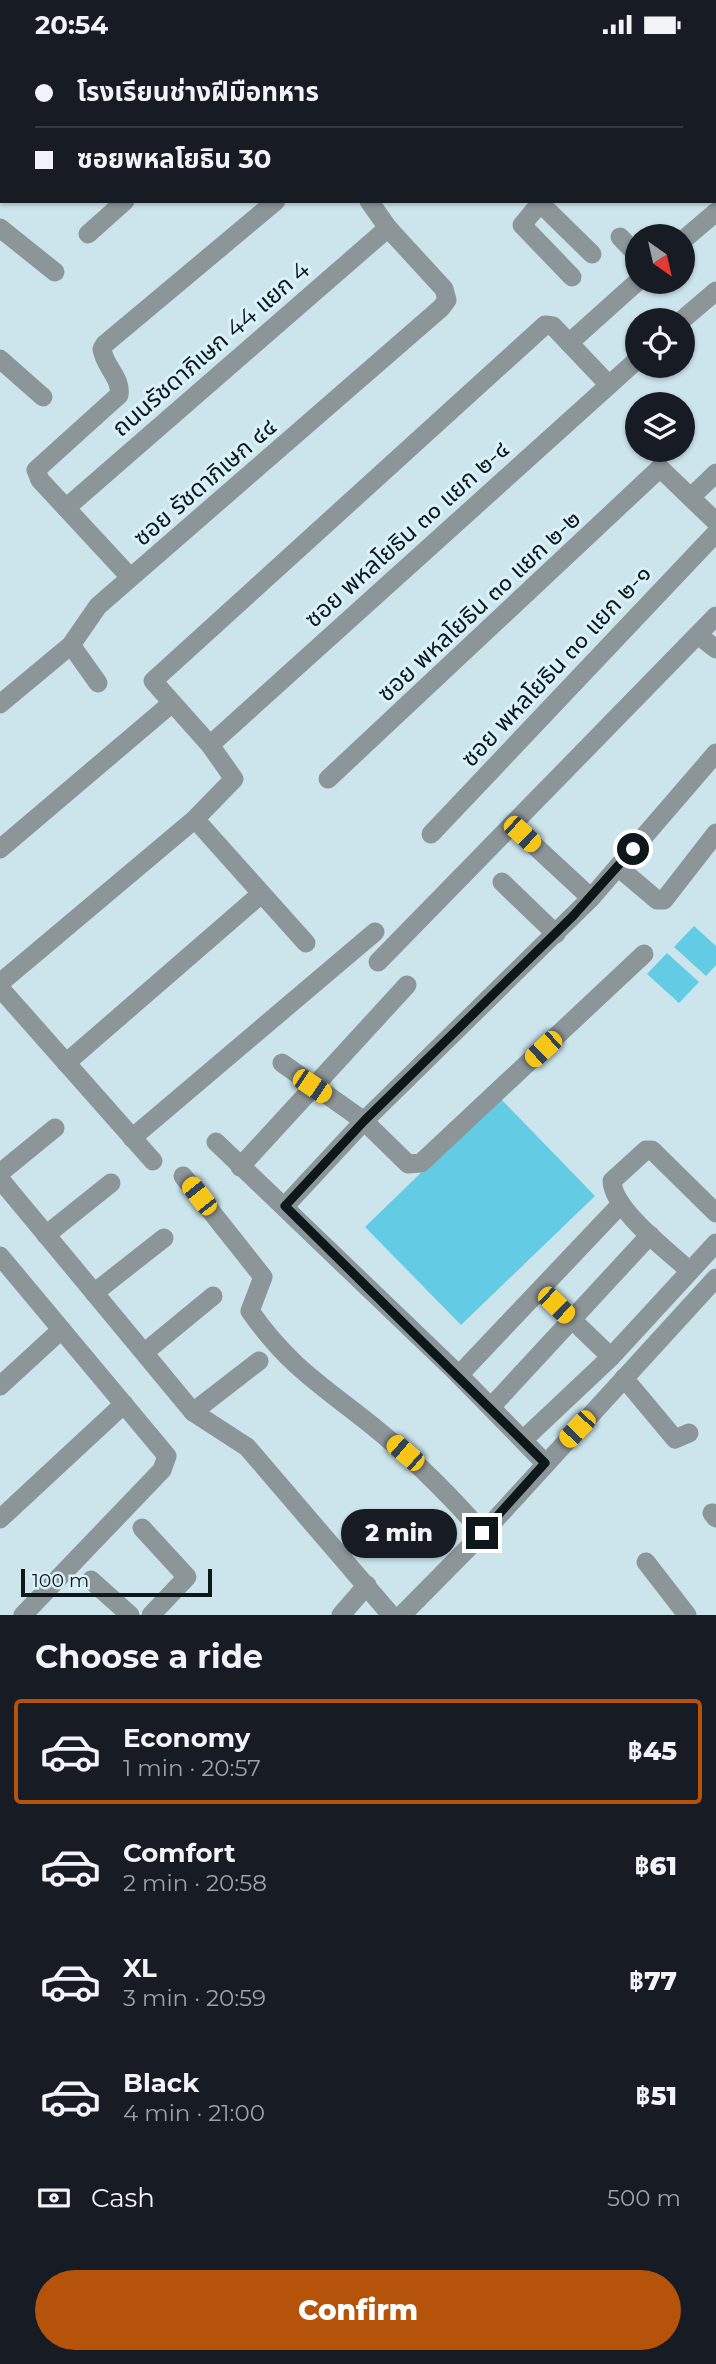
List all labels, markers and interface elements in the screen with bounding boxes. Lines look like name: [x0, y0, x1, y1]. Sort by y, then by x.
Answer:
text: 20:54: [35, 9, 108, 41]
text: โรงเรียนช่างฝีมือทหาร: [77, 76, 319, 108]
text: ซอยพหลโยธิน 30: [77, 143, 271, 175]
north arrow: [625, 224, 695, 294]
map controls: [625, 224, 695, 462]
street label: ถนนรัชดาภิเษก 44 แยก 4: [106, 255, 316, 442]
button: locate: [625, 308, 695, 378]
button: layers: [625, 392, 695, 462]
street label: ซอย รัชดาภิเษก ๔๔: [127, 412, 282, 552]
street label: ซอย พหลโยธิน ๓๐ แยก ๒-๔: [298, 434, 515, 633]
street label: ซอย พหลโยธิน ๓๐ แยก ๒-๒: [371, 504, 586, 707]
street label: ซอย พหลโยธิน ๓๐ แยก ๒-๑: [455, 559, 657, 773]
car: [500, 812, 545, 856]
route start: [617, 833, 649, 865]
car: [521, 1027, 566, 1071]
car: [289, 1066, 336, 1106]
car: [178, 1173, 221, 1219]
car: [534, 1283, 579, 1327]
car: [555, 1406, 600, 1452]
car: [383, 1431, 428, 1475]
callout: 2 min: [342, 1509, 458, 1557]
route end: [466, 1517, 498, 1549]
text: 2 min: [365, 1519, 433, 1547]
scale bar: [21, 1566, 212, 1598]
text: 100 m: [32, 1569, 89, 1592]
text: Choose a ride: [35, 1637, 263, 1676]
icon: car: [39, 1720, 102, 1783]
text: Economy: [123, 1722, 250, 1754]
text: ฿45: [628, 1735, 677, 1767]
text: 1 min · 20:57: [123, 1754, 261, 1782]
icon: car: [39, 1835, 102, 1898]
text: Comfort: [123, 1837, 235, 1869]
text: ฿61: [634, 1850, 677, 1882]
text: 2 min · 20:58: [123, 1869, 267, 1897]
icon: car: [39, 1950, 102, 2013]
text: XL: [123, 1952, 157, 1984]
text: ฿77: [629, 1965, 677, 1997]
text: 3 min · 20:59: [123, 1984, 266, 2012]
icon: car: [39, 2065, 102, 2128]
text: Black: [123, 2067, 199, 2099]
text: ฿51: [636, 2080, 677, 2112]
text: 4 min · 21:00: [123, 2099, 265, 2127]
icon: cash: [35, 2179, 73, 2217]
text: Cash: [91, 2182, 155, 2214]
text: 500 m: [607, 2184, 681, 2212]
button: Confirm: [35, 2270, 681, 2350]

